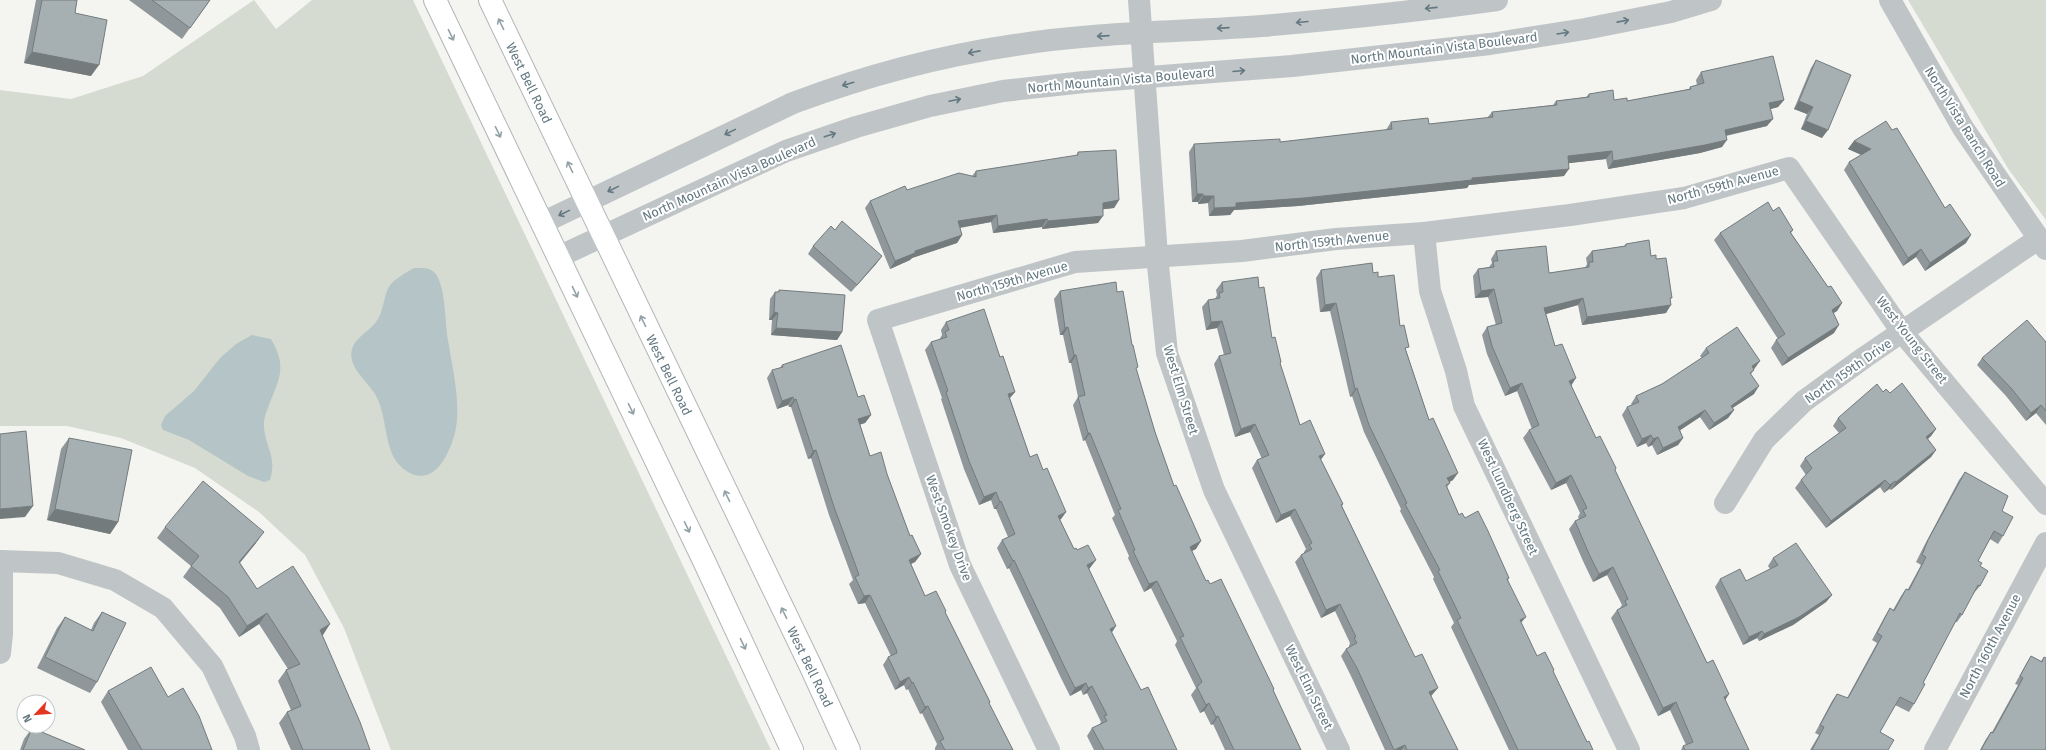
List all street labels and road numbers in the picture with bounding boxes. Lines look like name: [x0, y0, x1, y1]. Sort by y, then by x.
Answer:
street label: North Mountain Vista Boulevard: [1350, 29, 1538, 67]
street label: West Bell Road: [503, 40, 555, 126]
street label: North Mountain Vista Boulevard: [1027, 64, 1215, 96]
street label: North Vista Ranch Road: [1922, 64, 2008, 190]
street label: North Mountain Vista Boulevard: [640, 134, 818, 224]
street label: North 159th Avenue: [1666, 163, 1780, 207]
street label: North 159th Avenue: [1274, 228, 1390, 254]
street label: North 159th Avenue: [955, 258, 1069, 304]
street label: West Young Street: [1873, 293, 1951, 387]
street label: West Bell Road: [643, 332, 695, 418]
street label: North 159th Drive: [1802, 336, 1894, 406]
street label: West Elm Street: [1160, 344, 1202, 437]
street label: West Lundberg Street: [1475, 437, 1542, 558]
street label: West Smokey Drive: [923, 473, 975, 583]
street label: North 160th Avenue: [1956, 591, 2024, 701]
street label: West Bell Road: [784, 624, 836, 710]
street label: West Elm Street: [1282, 642, 1336, 732]

